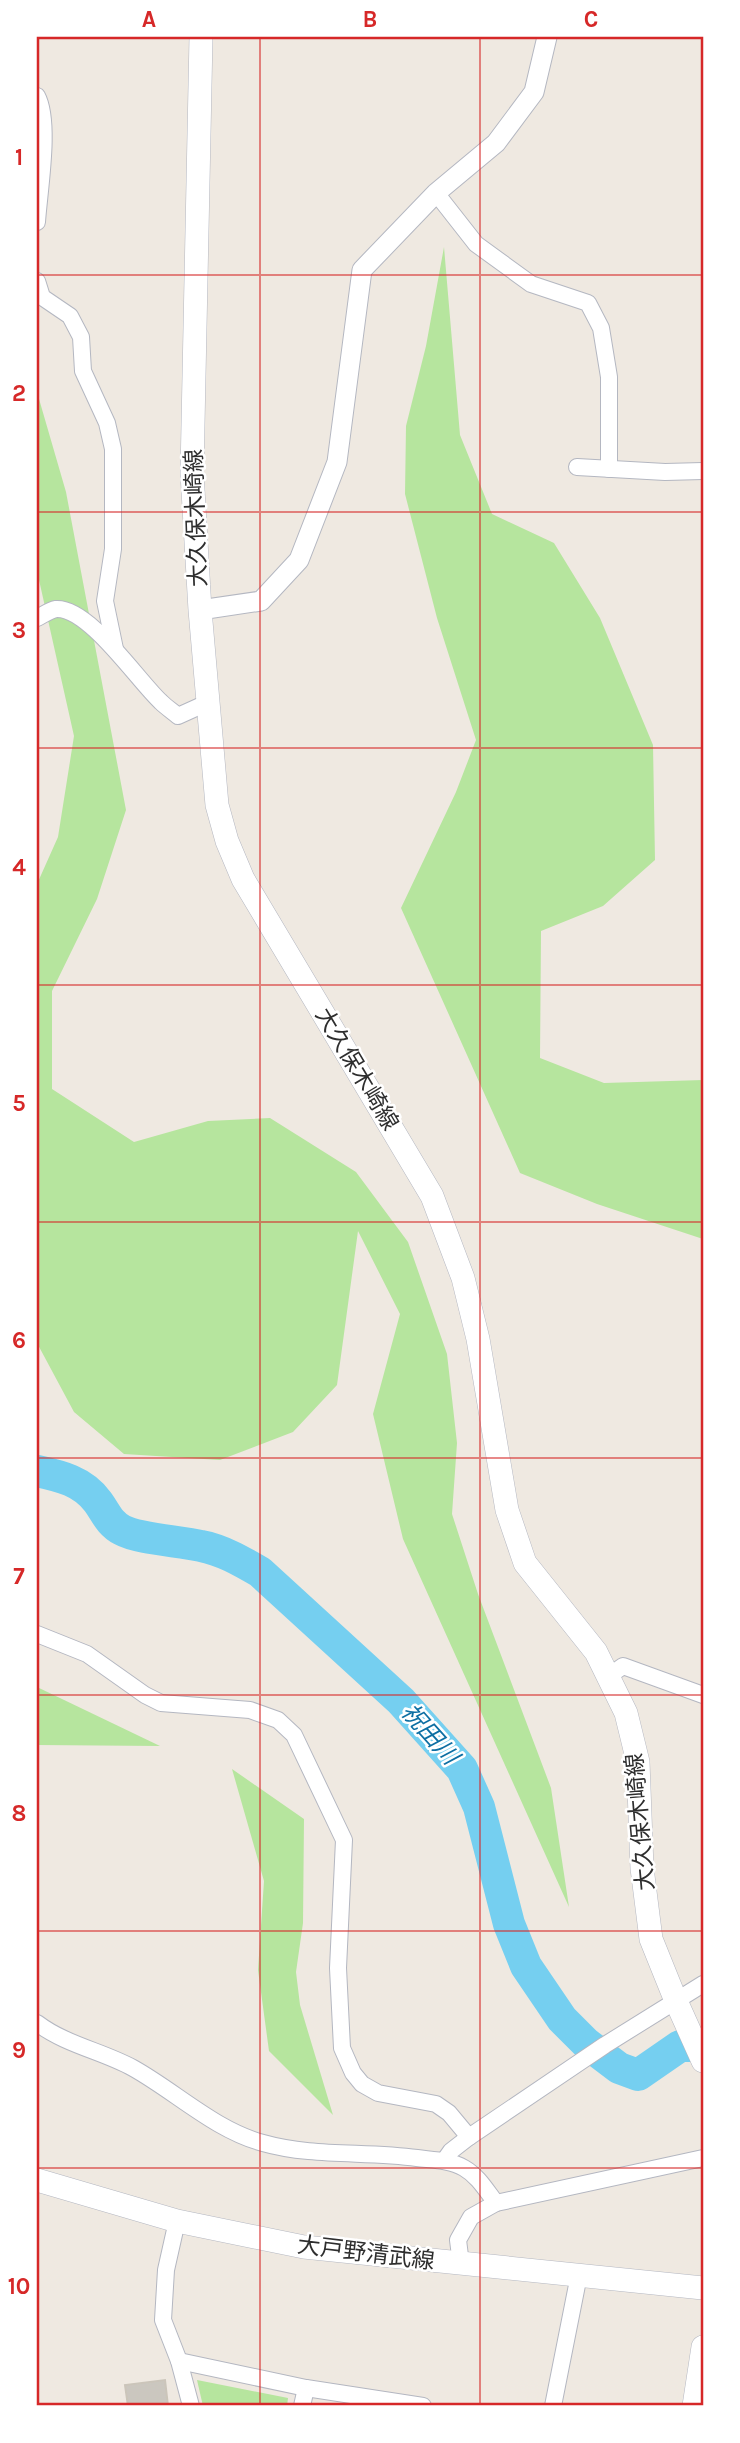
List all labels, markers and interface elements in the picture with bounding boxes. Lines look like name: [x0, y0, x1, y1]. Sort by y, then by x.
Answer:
text: A: [142, 6, 156, 33]
text: B: [363, 6, 377, 33]
text: C: [584, 6, 598, 33]
text: 1: [15, 144, 23, 171]
text: 2: [12, 380, 26, 407]
street label: 大久保木崎線: [180, 449, 212, 587]
text: 3: [12, 617, 26, 644]
text: 4: [12, 854, 26, 881]
street label: 大久保木崎線: [310, 1003, 404, 1135]
text: 5: [12, 1090, 26, 1117]
text: 6: [12, 1327, 26, 1354]
text: 7: [13, 1563, 25, 1590]
water label: 祝田川: [396, 1698, 467, 1772]
street label: 大久保木崎線: [621, 1752, 659, 1892]
text: 8: [12, 1800, 26, 1827]
text: 9: [12, 2037, 26, 2064]
street label: 大戸野清武線: [296, 2231, 436, 2275]
text: 10: [8, 2273, 30, 2300]

